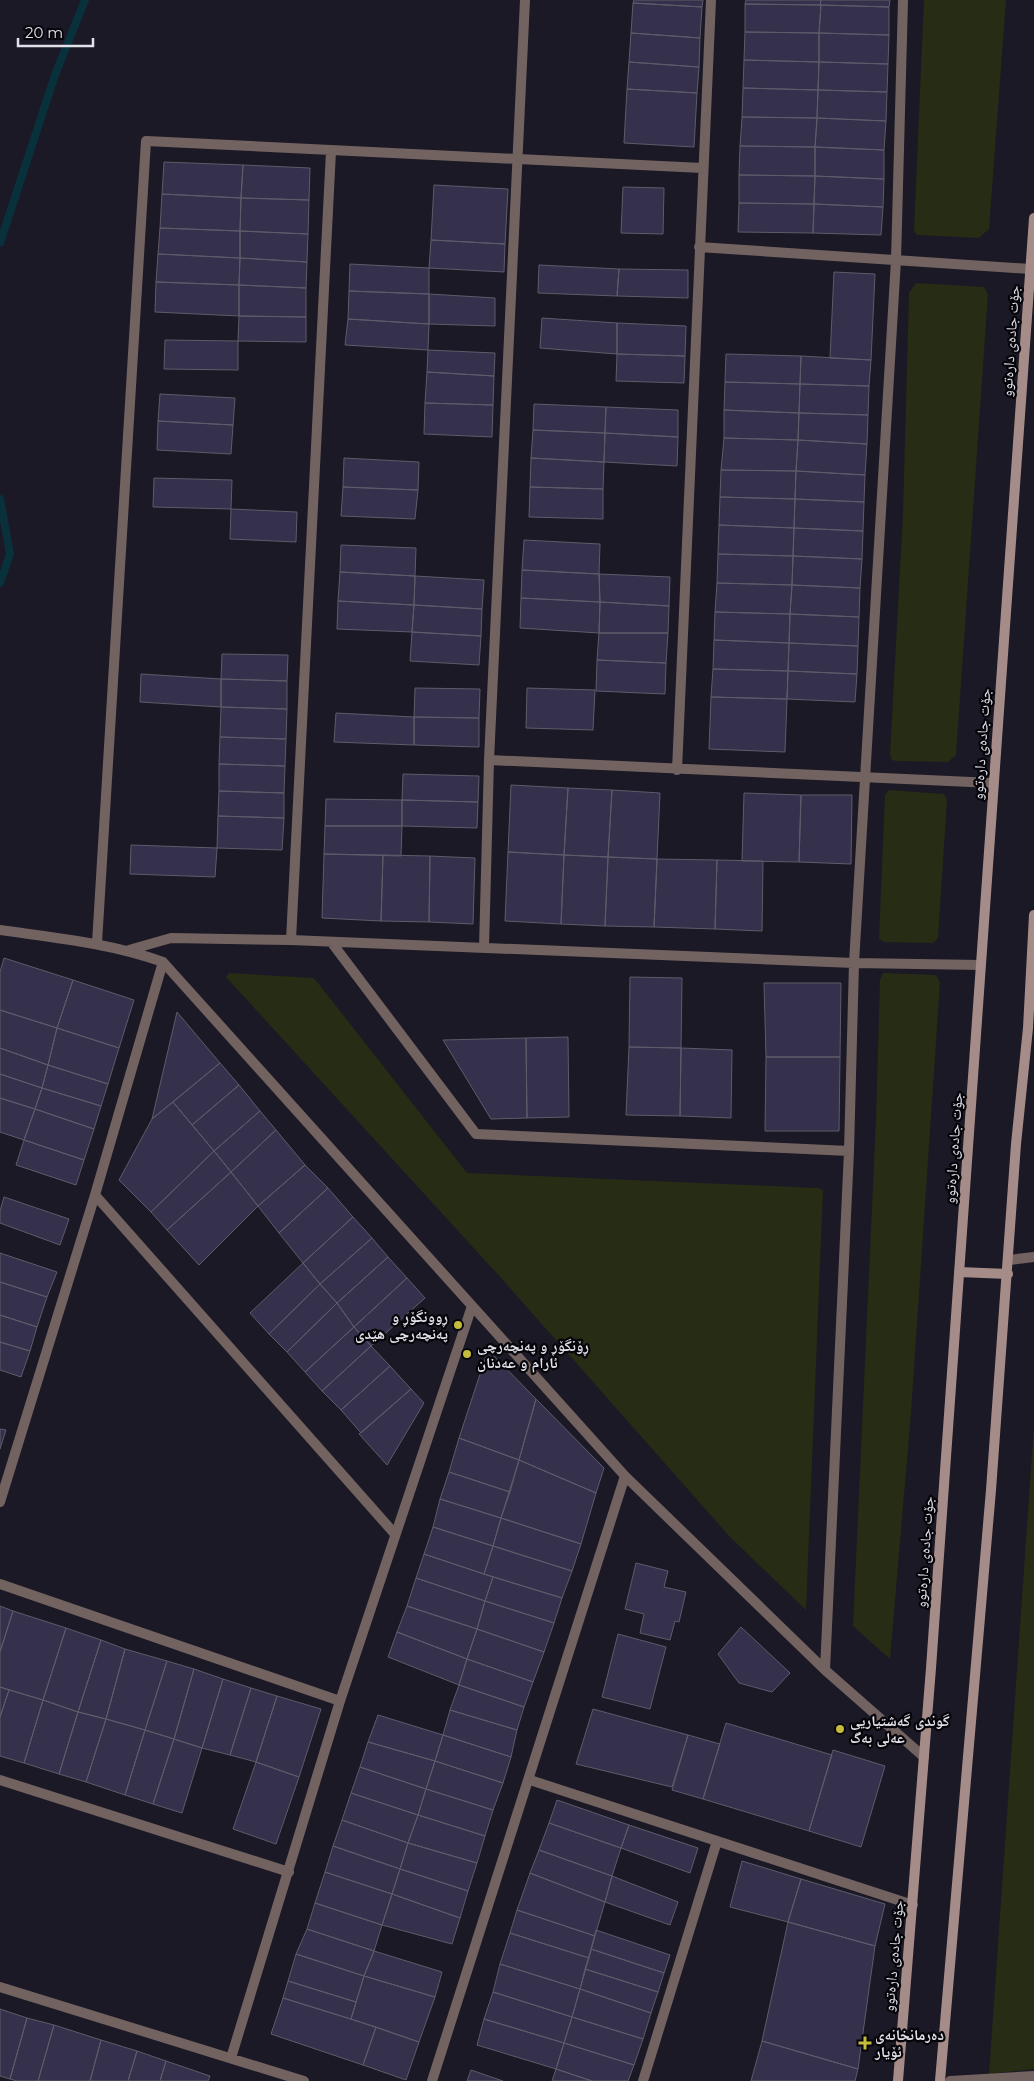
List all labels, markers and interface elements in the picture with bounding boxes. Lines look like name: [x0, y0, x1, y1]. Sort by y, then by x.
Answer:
scale bar: [18, 15, 92, 47]
text: 20 m: [25, 23, 63, 42]
street label: جۆت جادەی دارەتوو: [997, 284, 1024, 398]
street label: جۆت جادەی دارەتوو: [968, 687, 995, 801]
street label: جۆت جادەی دارەتوو: [940, 1091, 967, 1205]
place label: ڕوونگۆڕ و پەنچەرچی هێدی: [355, 1307, 448, 1343]
marker: ڕوونگۆڕ و پەنچەرچی هێدی: [452, 1319, 464, 1331]
place label: ڕۆنگۆڕ و پەنچەرچی ئارام و عەدنان: [477, 1336, 589, 1373]
marker: ڕۆنگۆڕ و پەنچەرچی ئارام و عەدنان: [461, 1348, 473, 1360]
street label: جۆت جادەی دارەتوو: [911, 1495, 938, 1609]
place label: گوندی گەشتیاریی عەلی بەگ: [850, 1711, 950, 1747]
marker: گوندی گەشتیاریی عەلی بەگ: [834, 1723, 846, 1735]
street label: جۆت جادەی دارەتوو: [879, 1899, 908, 2013]
place label: دەرمانخانەی ئۆیار: [874, 2025, 944, 2061]
marker: دەرمانخانەی ئۆیار: [859, 2037, 871, 2049]

